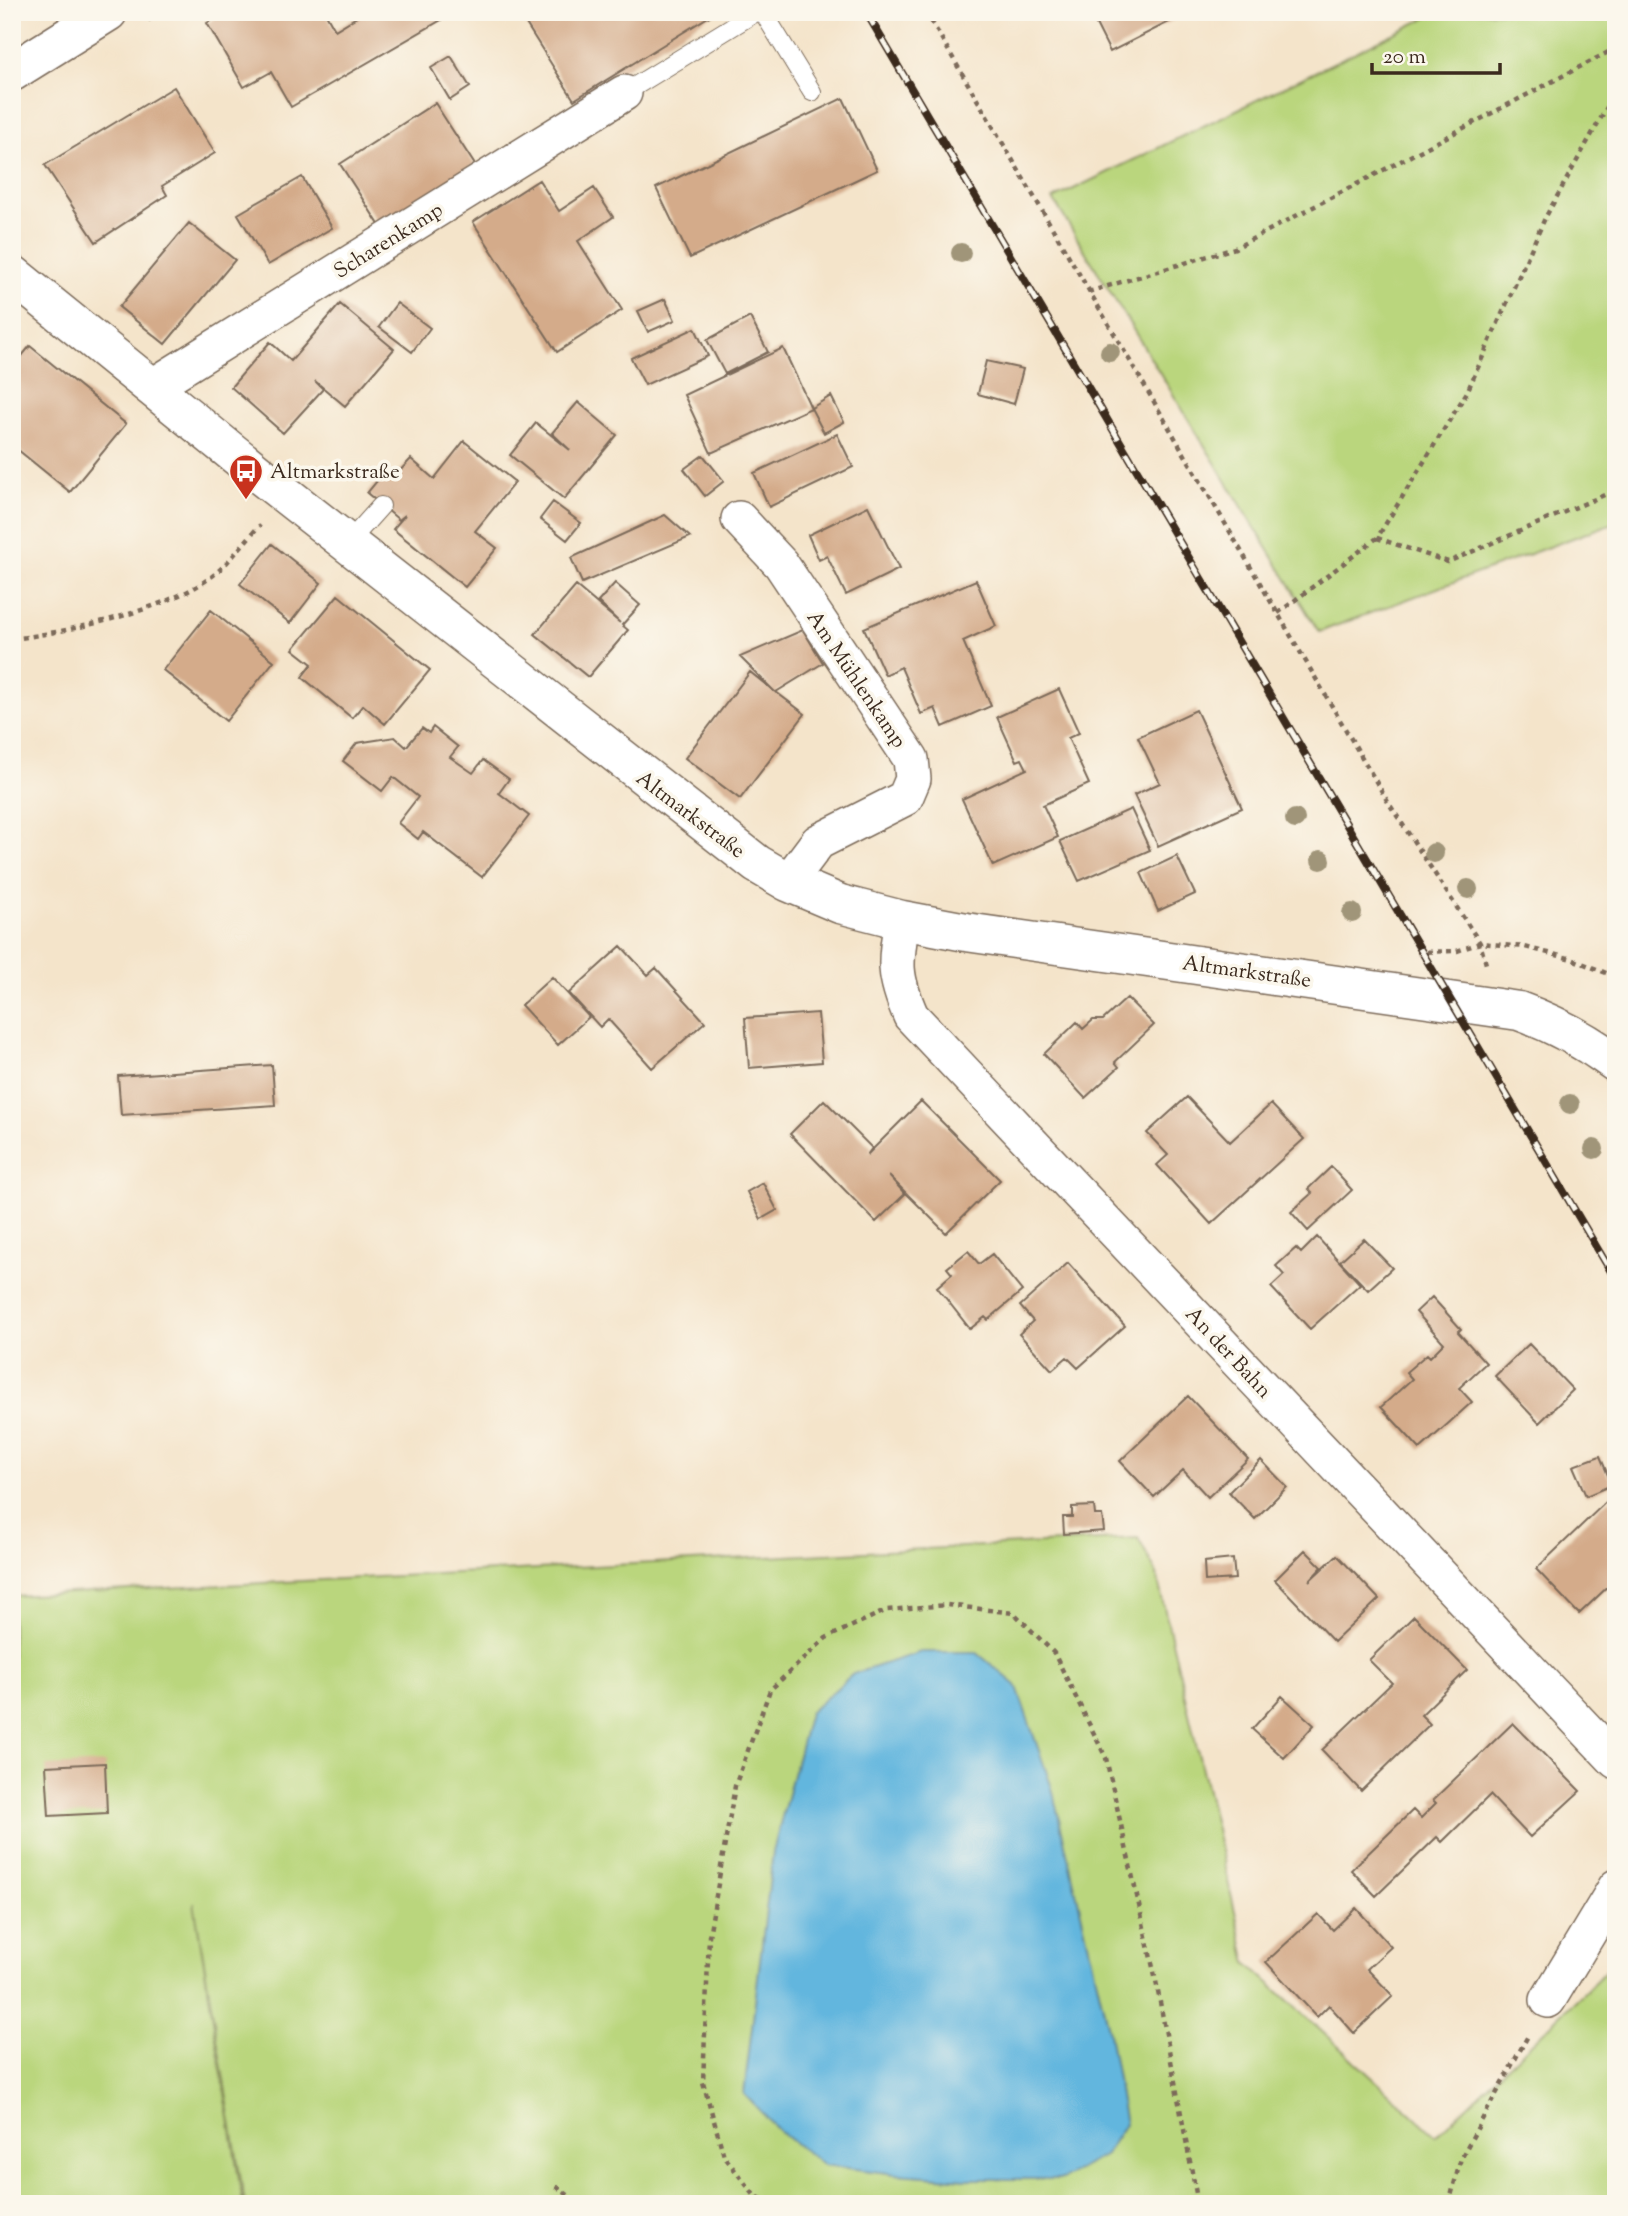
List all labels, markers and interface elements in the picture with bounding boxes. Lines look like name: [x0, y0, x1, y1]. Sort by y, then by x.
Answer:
scale bar: [1372, 32, 1500, 76]
text: 20 m: [1383, 43, 1426, 73]
street label: Scharenkamp: [329, 196, 449, 287]
bus stop icon: Altmarkstraße: [227, 452, 265, 501]
place label: Altmarkstraße: [270, 458, 400, 488]
street label: Am Mühlenkamp: [798, 605, 913, 755]
street label: Altmarkstraße: [629, 765, 751, 867]
street label: Altmarkstraße: [1180, 949, 1313, 997]
street label: An der Bahn: [1177, 1301, 1278, 1406]

